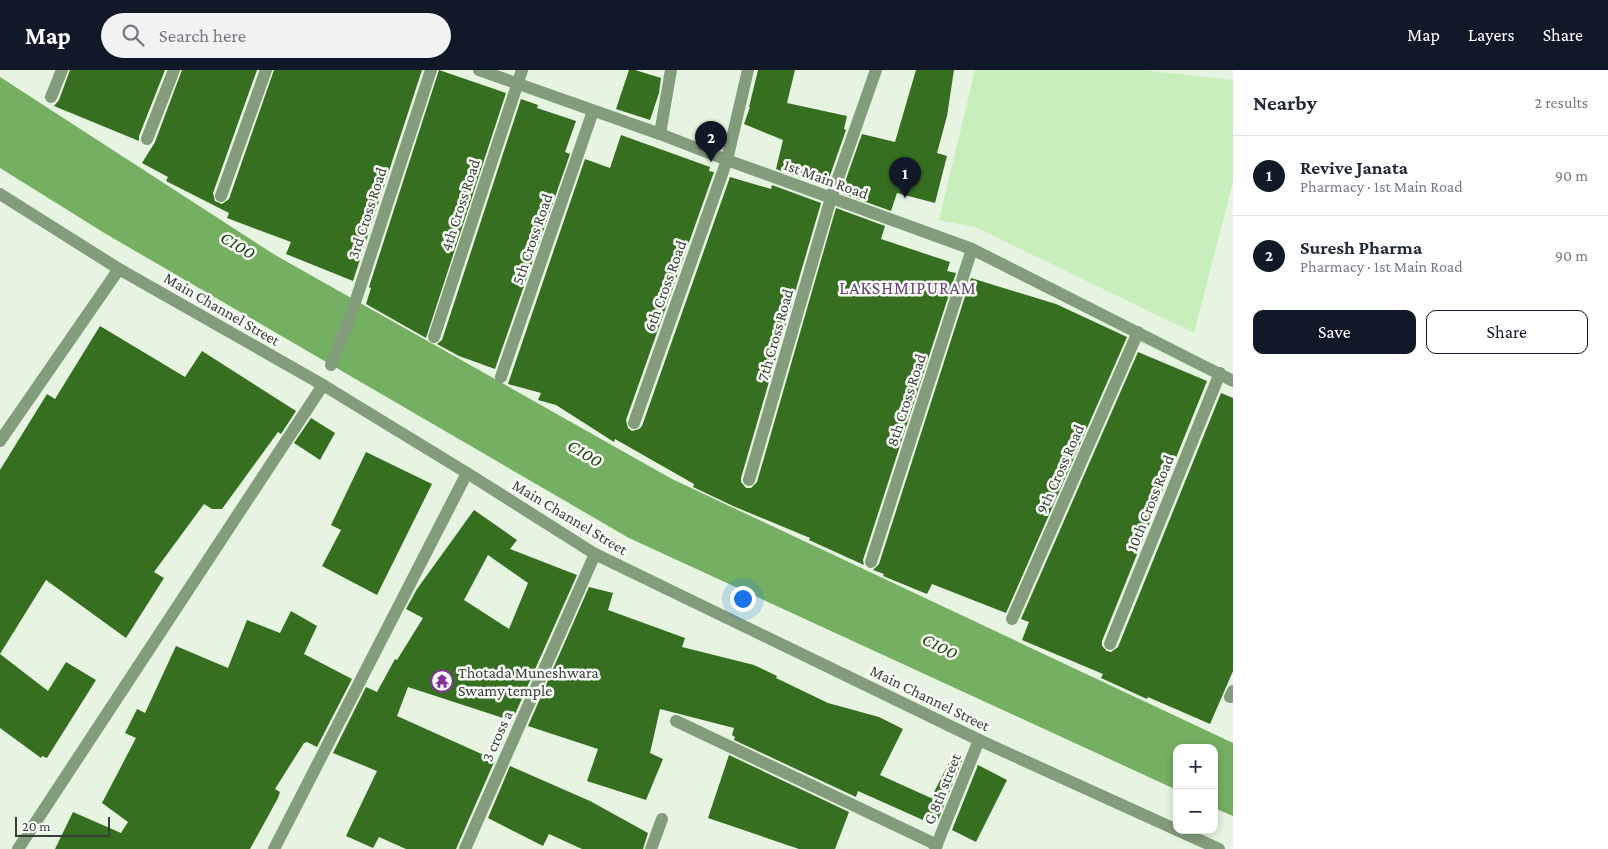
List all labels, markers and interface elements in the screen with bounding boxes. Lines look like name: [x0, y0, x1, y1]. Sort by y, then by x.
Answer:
search box: [101, 13, 451, 58]
icon: search: [119, 21, 147, 49]
text: Map: [25, 22, 71, 49]
text: Search here: [159, 25, 246, 46]
text: Map: [1407, 25, 1440, 45]
text: Layers: [1468, 25, 1515, 45]
text: Share: [1543, 25, 1583, 45]
text: Nearby: [1253, 91, 1317, 115]
text: 2 results: [1535, 94, 1588, 111]
pin: 2: [695, 121, 727, 162]
street label: 4th Cross Road: [437, 156, 483, 253]
street label: 1st Main Road: [781, 156, 871, 202]
pin: 1: [889, 157, 921, 198]
text: Revive Janata: [1300, 157, 1408, 178]
street label: 3rd Cross Road: [344, 165, 390, 261]
text: 1: [1266, 167, 1272, 184]
text: 90 m: [1555, 167, 1588, 184]
text: Pharmacy · 1st Main Road: [1300, 178, 1463, 195]
street label: 5th Cross Road: [508, 191, 556, 287]
water label: C100: [217, 227, 259, 263]
text: Suresh Pharma: [1300, 237, 1422, 258]
street label: 6th Cross Road: [641, 238, 690, 334]
text: 2: [1265, 247, 1273, 264]
text: 90 m: [1555, 247, 1588, 264]
text: Pharmacy · 1st Main Road: [1300, 258, 1463, 275]
street label: Main Channel Street: [161, 269, 284, 349]
district label: LAKSHMIPURAM: [839, 278, 977, 298]
street label: 7th Cross Road: [754, 286, 796, 383]
button: Save: [1253, 310, 1416, 354]
button: Share: [1426, 310, 1588, 354]
street label: 8th Cross Road: [883, 351, 929, 448]
street label: 9th Cross Road: [1033, 421, 1087, 516]
water label: C100: [564, 435, 606, 471]
street label: 10th Cross Road: [1123, 452, 1177, 553]
street label: Main Channel Street: [510, 476, 631, 558]
your location: [730, 586, 756, 612]
water label: C100: [919, 629, 961, 663]
street label: Main Channel Street: [867, 662, 993, 735]
place label: Thotada Muneshwara Swamy temple: [458, 664, 599, 700]
temple icon: Thotada Muneshwara Swamy temple: [430, 669, 454, 693]
street label: 3 cross a: [478, 708, 516, 764]
map controls: [1173, 744, 1218, 834]
button: +: [1173, 744, 1218, 789]
street label: G 8th street: [920, 750, 964, 827]
button: −: [1173, 789, 1218, 834]
scale bar: [15, 814, 110, 837]
text: 20 m: [22, 818, 50, 834]

